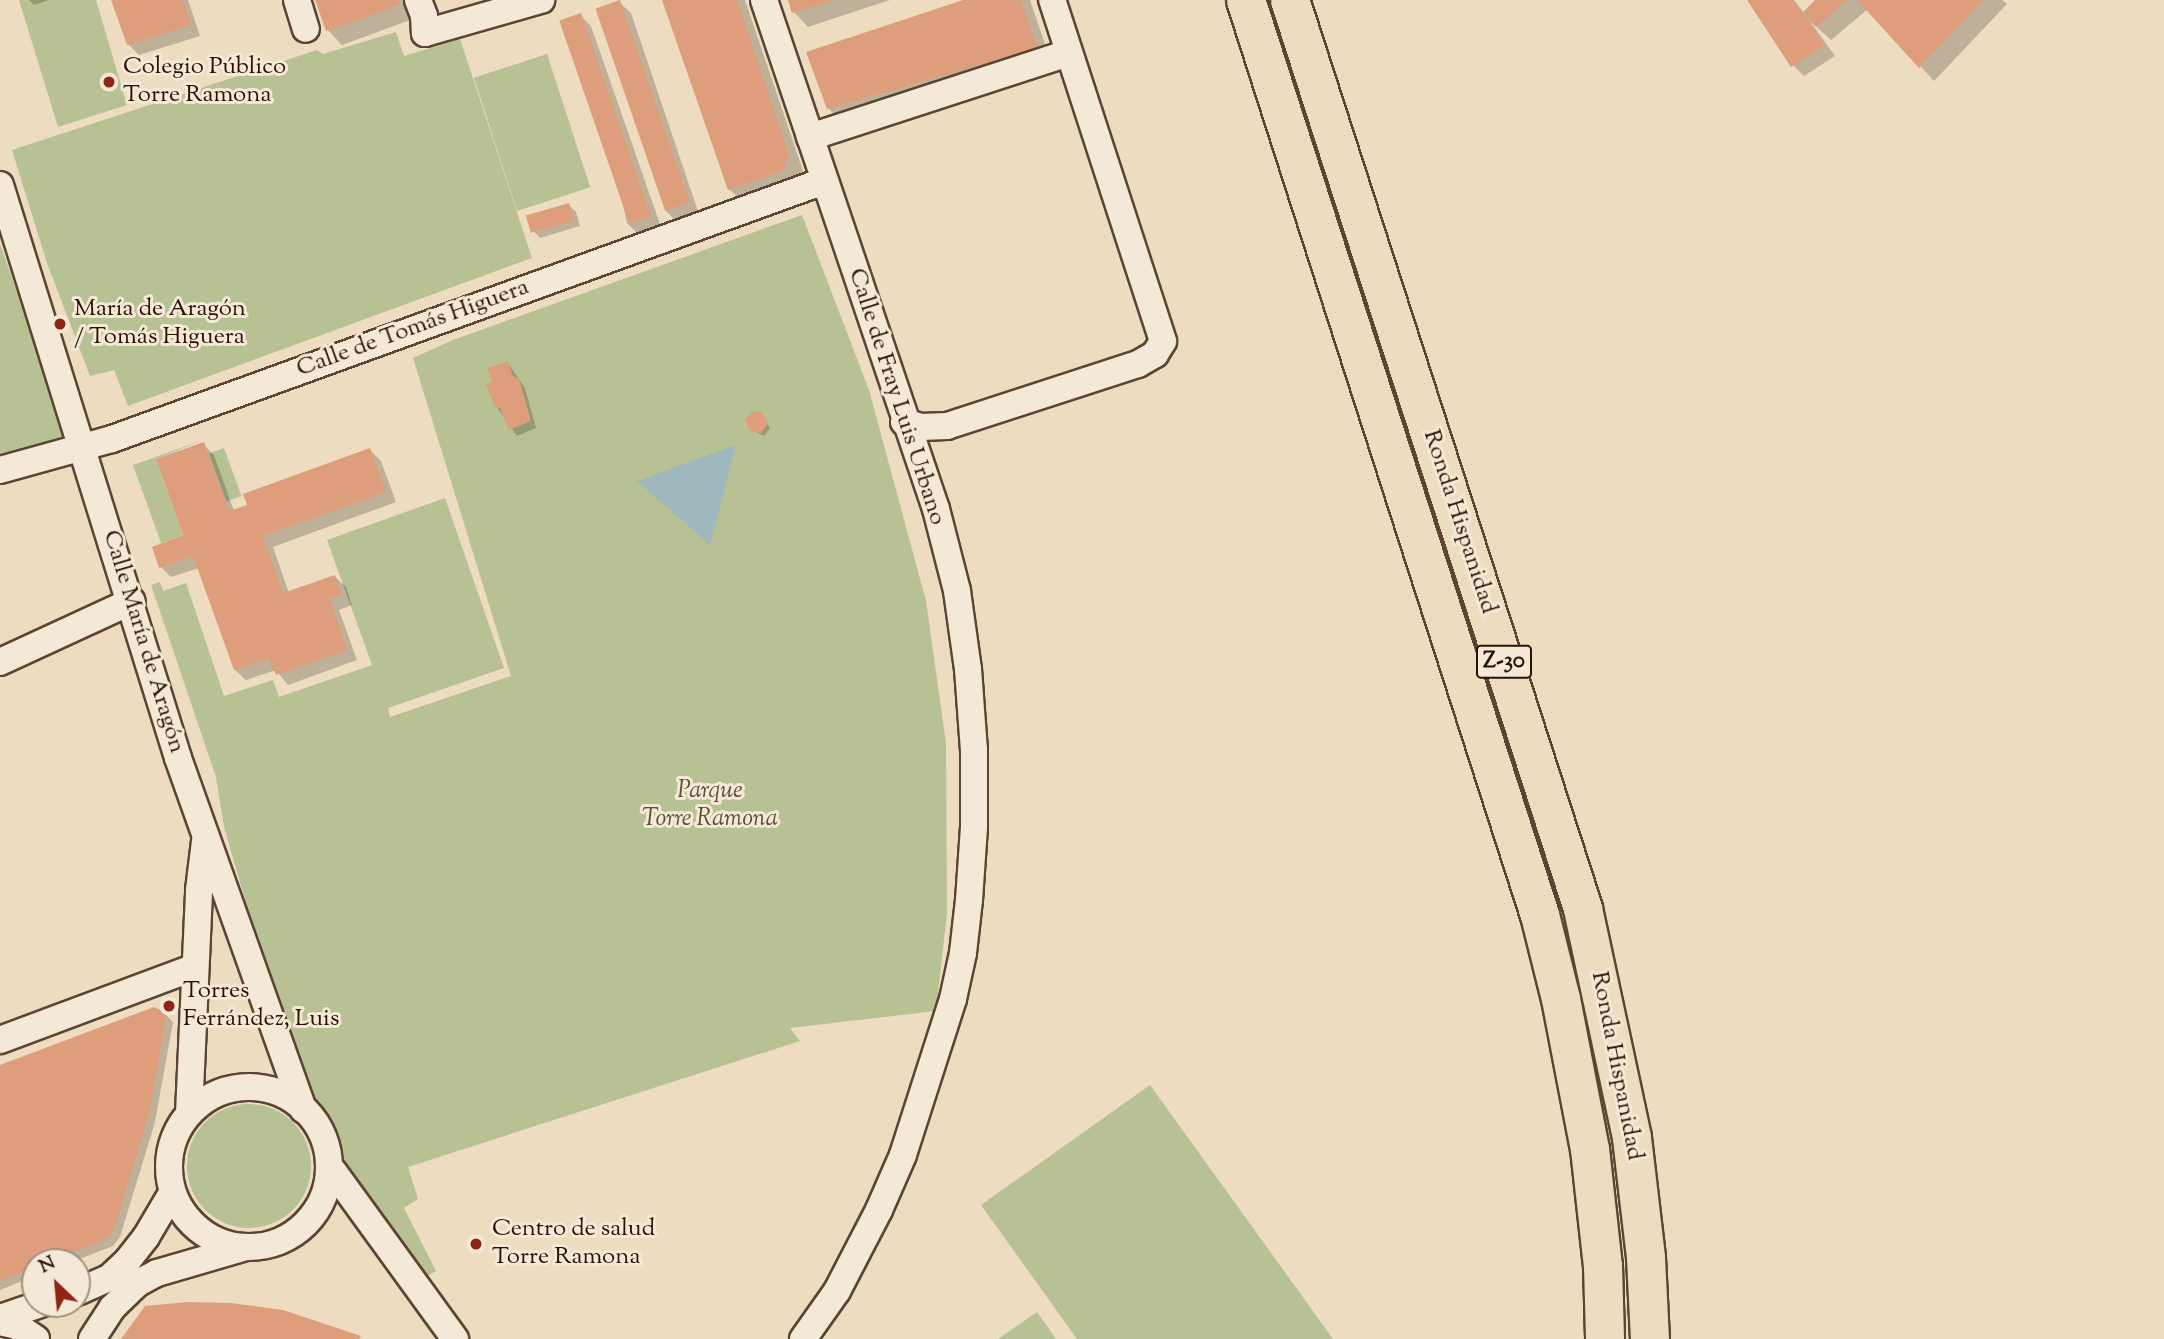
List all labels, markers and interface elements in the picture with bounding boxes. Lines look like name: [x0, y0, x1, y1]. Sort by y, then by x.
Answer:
place label: Colegio Público Torre Ramona: [123, 54, 286, 110]
marker: Colegio Público Torre Ramona: [101, 74, 117, 90]
street label: Calle de Fray Luis Urbano: [841, 265, 951, 529]
street label: Calle de Tomás Higuera: [293, 274, 533, 384]
place label: María de Aragón / Tomás Higuera: [74, 296, 246, 352]
marker: María de Aragón / Tomás Higuera: [52, 316, 68, 332]
street label: Ronda Hispanidad: [1416, 426, 1502, 618]
street label: Calle María de Aragón: [95, 527, 191, 757]
road number: Z-30: [1474, 642, 1534, 682]
park label: Parque Torre Ramona: [642, 778, 778, 834]
street label: Ronda Hispanidad: [1584, 969, 1648, 1163]
place label: Torres Ferrández, Luis: [183, 978, 339, 1034]
marker: Torres Ferrández, Luis: [161, 998, 177, 1014]
place label: Centro de salud Torre Ramona: [492, 1216, 655, 1272]
marker: Centro de salud Torre Ramona: [466, 1234, 486, 1254]
north arrow: [21, 1248, 91, 1318]
text: N: [35, 1250, 60, 1281]

